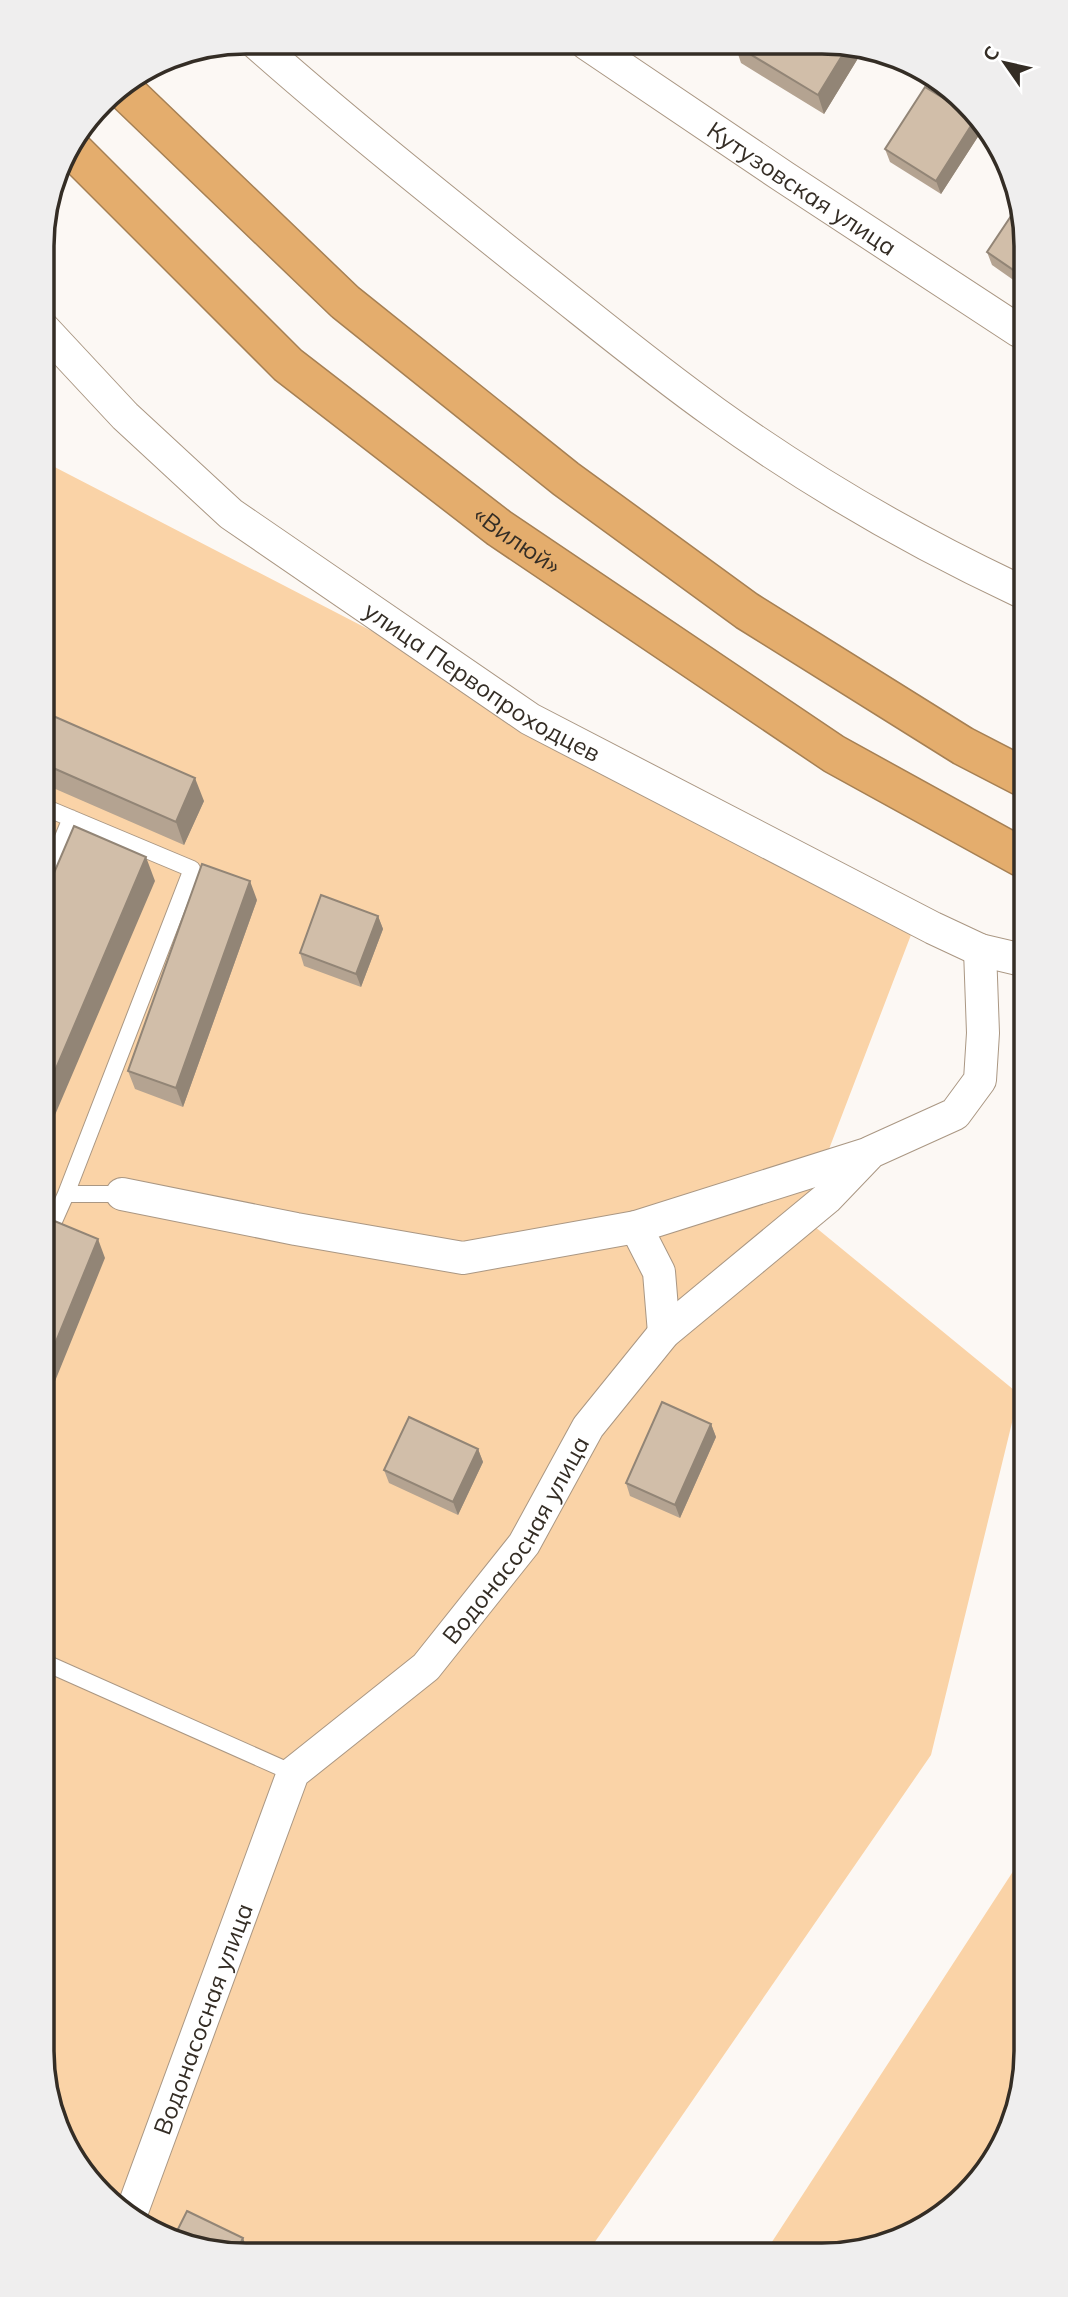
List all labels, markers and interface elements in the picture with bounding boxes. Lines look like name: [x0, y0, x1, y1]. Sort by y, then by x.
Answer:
north arrow: [970, 28, 1040, 98]
text: С: [977, 41, 1004, 66]
street label: Кутузовская улица: [702, 115, 902, 262]
street label: «Вилюй»: [468, 499, 567, 581]
street label: улица Первопроходцев: [358, 595, 606, 768]
street label: Водонасосная улица: [435, 1431, 595, 1650]
street label: Водонасосная улица: [146, 1899, 259, 2139]

